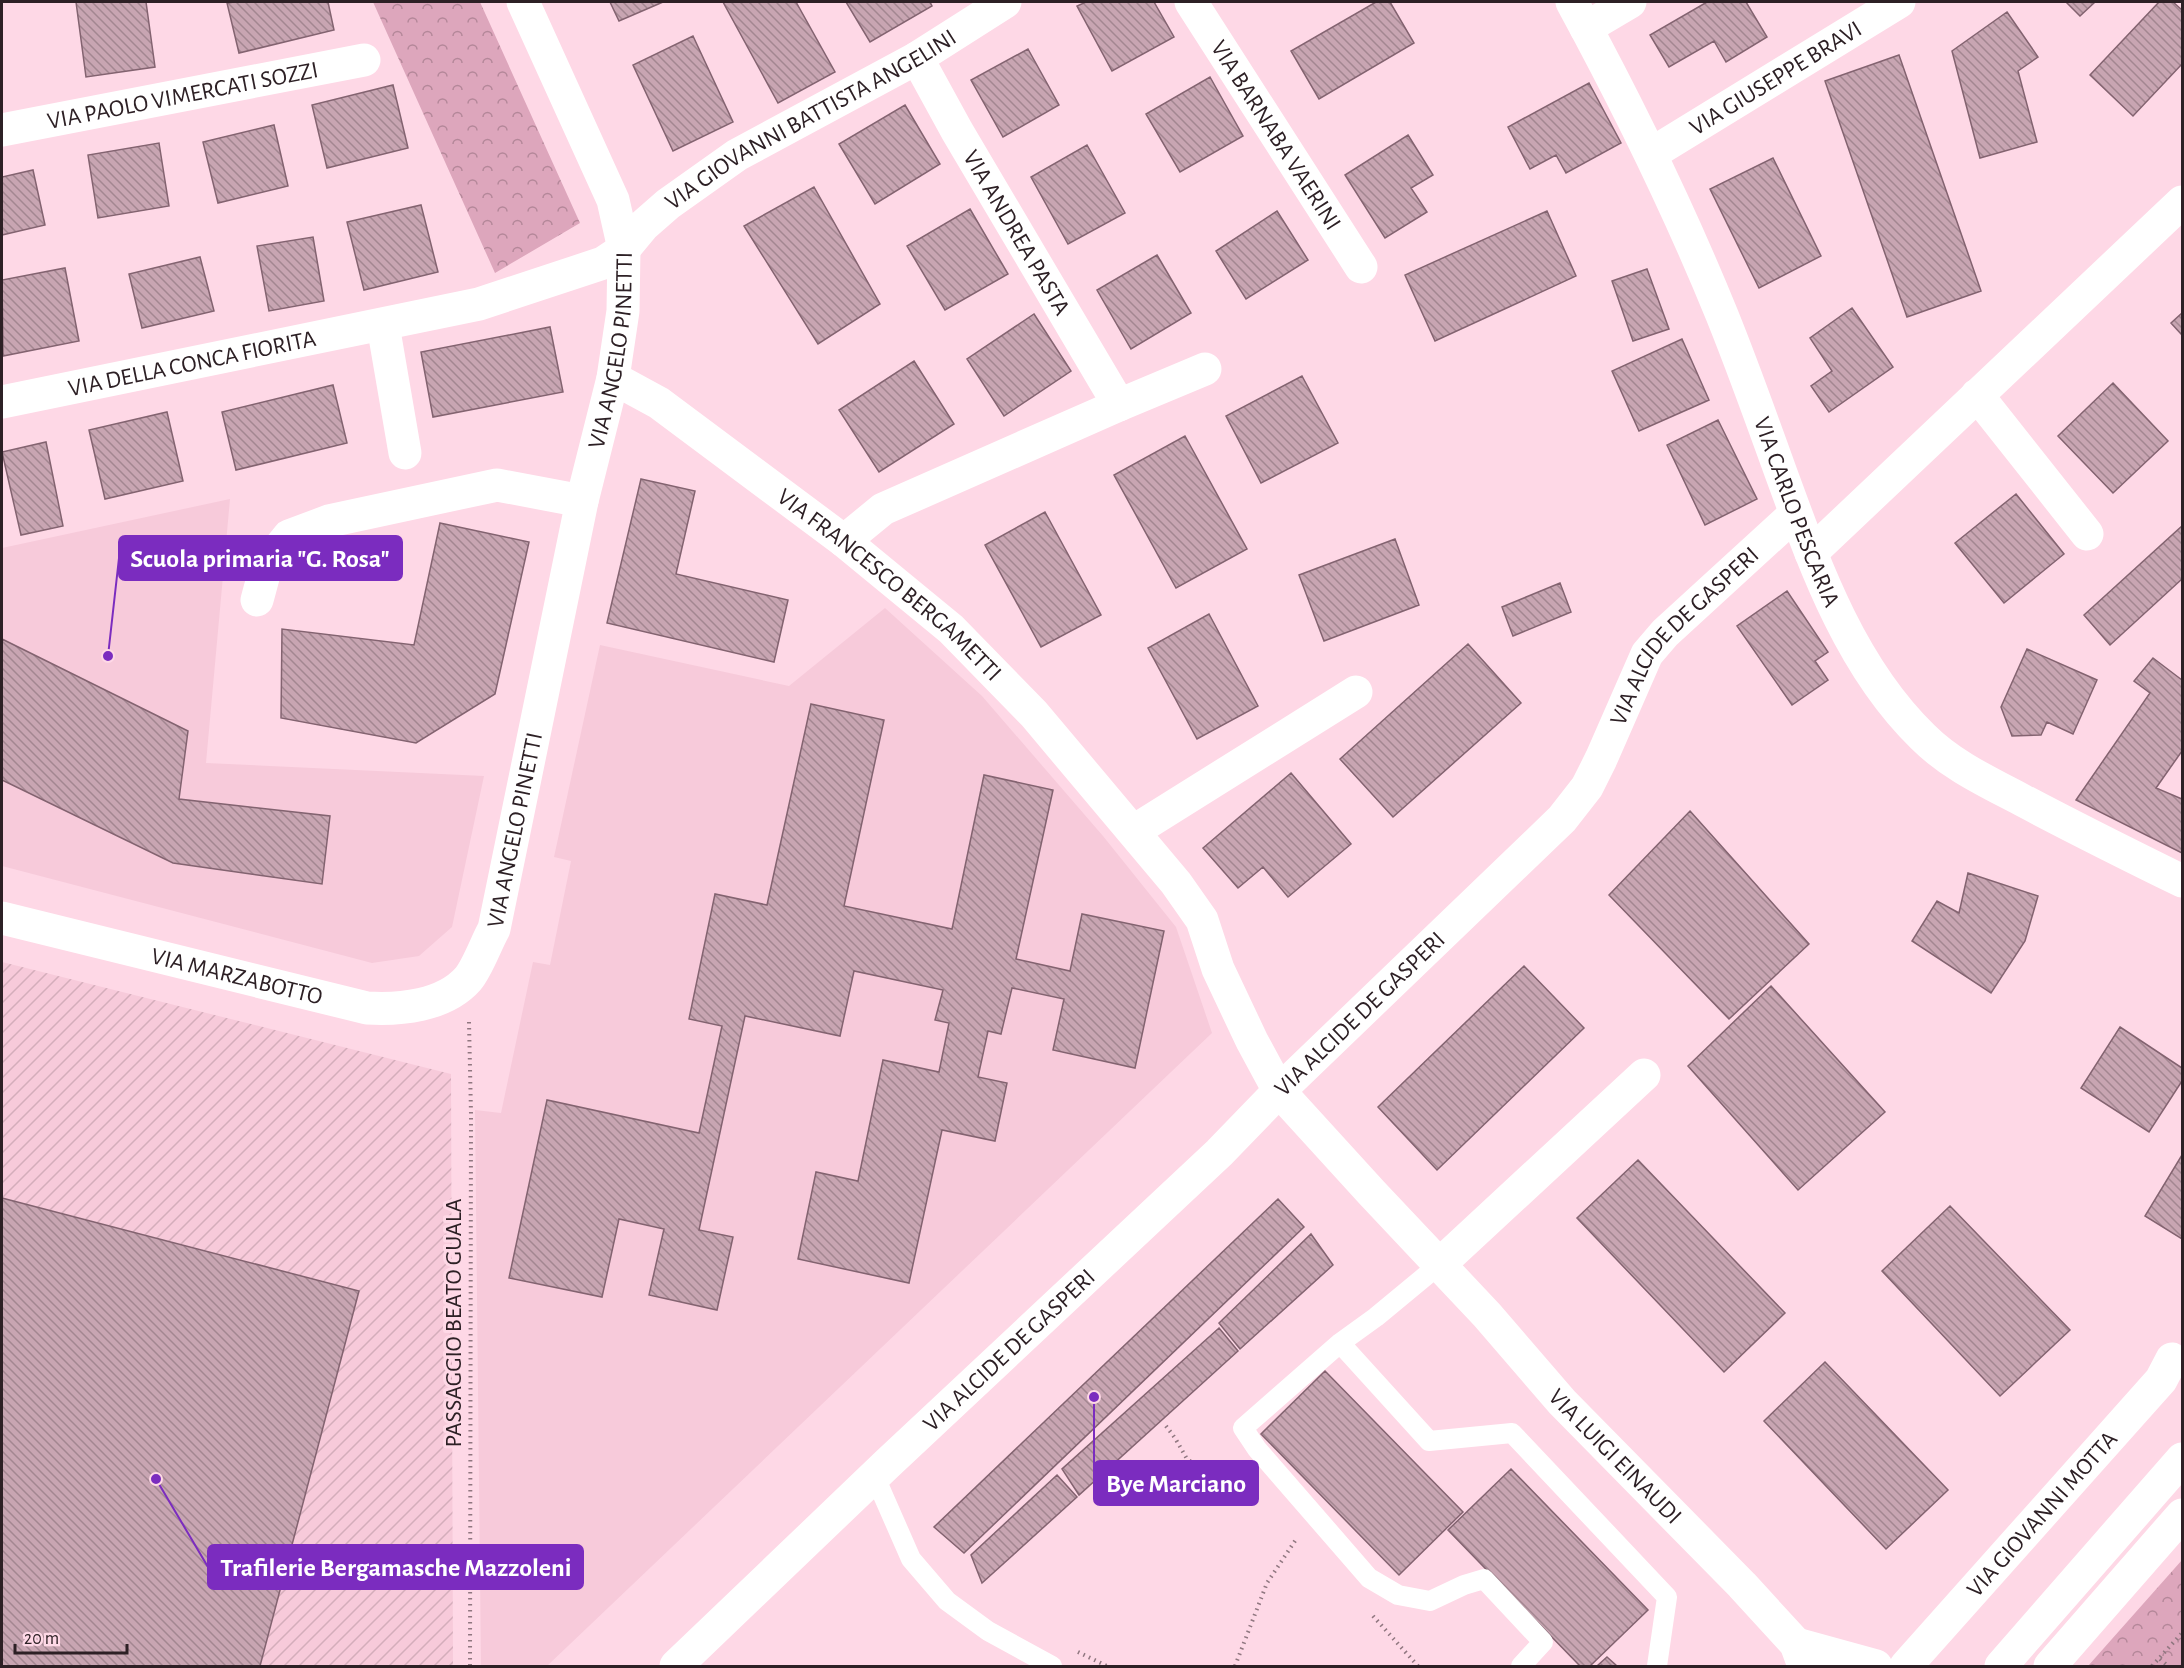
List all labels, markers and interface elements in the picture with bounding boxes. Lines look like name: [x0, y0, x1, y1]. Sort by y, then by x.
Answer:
street label: VIA GIUSEPPE BRAVI: [1686, 17, 1866, 140]
street label: VIA GIOVANNI BATTISTA ANGELINI: [661, 25, 961, 215]
street label: VIA BARNABA VAERINI: [1206, 36, 1345, 235]
street label: VIA PAOLO VIMERCATI SOZZI: [45, 58, 320, 134]
street label: VIA ANDREA PASTA: [958, 146, 1074, 319]
street label: VIA ANGELO PINETTI: [585, 252, 637, 451]
street label: VIA DELLA CONCA FIORITA: [66, 327, 318, 401]
street label: VIA CARLO PESCARIA: [1749, 414, 1844, 611]
street label: VIA FRANCESCO BERGAMETTI: [772, 485, 1005, 686]
callout: Scuola primaria "G. Rosa": [119, 536, 402, 580]
street label: VIA ALCIDE DE GASPERI: [1606, 543, 1764, 729]
text: Scuola primaria "G. Rosa": [130, 546, 390, 572]
street label: VIA ANGELO PINETTI: [484, 730, 547, 930]
street label: VIA ALCIDE DE GASPERI: [1271, 928, 1450, 1101]
street label: VIA MARZABOTTO: [149, 944, 325, 1010]
street label: PASSAGGIO BEATO GUALA: [442, 1198, 466, 1448]
street label: VIA ALCIDE DE GASPERI: [919, 1265, 1100, 1436]
street label: VIA LUIGI EINAUDI: [1543, 1385, 1686, 1529]
street label: VIA GIOVANNI MOTTA: [1963, 1427, 2122, 1602]
callout: Bye Marciano: [1094, 1461, 1258, 1505]
text: Bye Marciano: [1106, 1471, 1246, 1497]
callout: Trafilerie Bergamasche Mazzoleni: [208, 1545, 583, 1589]
text: Trafilerie Bergamasche Mazzoleni: [220, 1555, 572, 1581]
scale bar: [15, 1617, 128, 1655]
text: 20 m: [24, 1630, 59, 1648]

